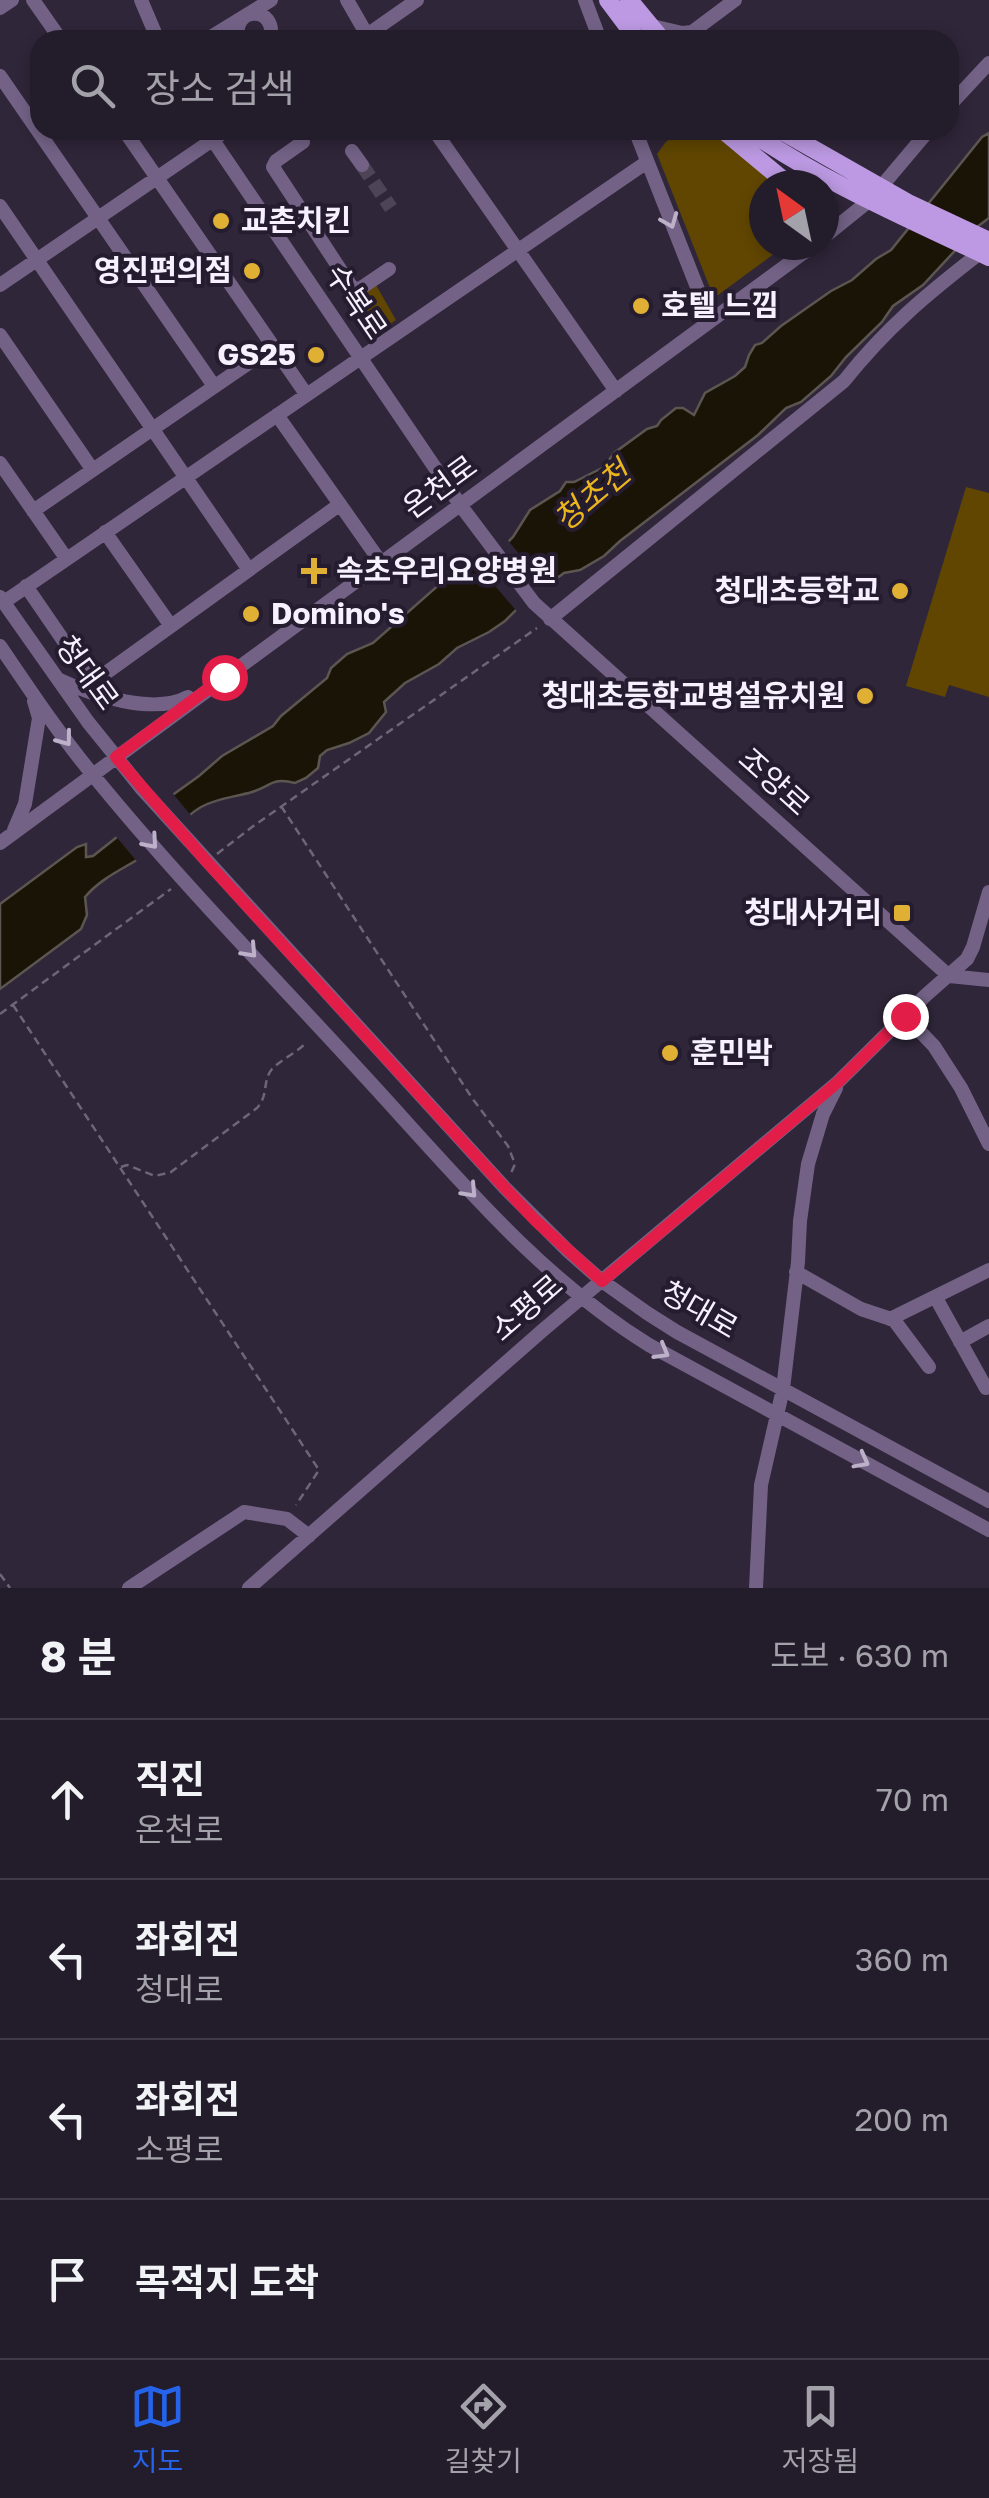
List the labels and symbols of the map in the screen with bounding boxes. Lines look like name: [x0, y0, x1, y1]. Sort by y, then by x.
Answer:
north arrow: [749, 170, 839, 260]
place label: 교촌치킨: [241, 202, 351, 238]
marker: 교촌치킨: [210, 210, 232, 232]
one-way arrow: [658, 211, 678, 229]
place label: 영진편의점: [94, 252, 232, 288]
street label: 수복로: [319, 257, 395, 346]
marker: 영진편의점: [241, 260, 263, 282]
place label: 호텔 느낌: [661, 287, 779, 323]
marker: 호텔 느낌: [630, 295, 652, 317]
place label: GS25: [217, 336, 296, 372]
marker: GS25: [305, 344, 327, 366]
street label: 온천로: [395, 447, 483, 525]
water label: 청초천: [545, 450, 640, 538]
place label: 속초우리요양병원: [336, 552, 557, 588]
marker: 속초우리요양병원: [301, 558, 327, 584]
place label: 청대초등학교: [714, 572, 880, 608]
marker: 청대초등학교: [889, 580, 911, 602]
place label: Domino's: [271, 595, 405, 631]
marker: Domino's: [240, 603, 262, 625]
street label: 청대로: [49, 628, 127, 716]
route start: [202, 655, 248, 701]
place label: 청대초등학교병설유치원: [541, 677, 845, 713]
marker: 청대초등학교병설유치원: [854, 685, 876, 707]
one-way arrow: [54, 728, 71, 746]
street label: 조양로: [732, 740, 817, 822]
one-way arrow: [139, 830, 157, 849]
place label: 청대사거리: [744, 894, 882, 930]
marker: 청대사거리: [891, 902, 913, 924]
one-way arrow: [238, 940, 256, 958]
route end: [883, 994, 929, 1040]
place label: 훈민박: [690, 1034, 773, 1070]
marker: 훈민박: [659, 1042, 681, 1064]
one-way arrow: [458, 1179, 476, 1197]
street label: 소평로: [483, 1266, 569, 1348]
street label: 청대로: [655, 1273, 744, 1345]
one-way arrow: [651, 1340, 669, 1359]
one-way arrow: [852, 1449, 870, 1468]

